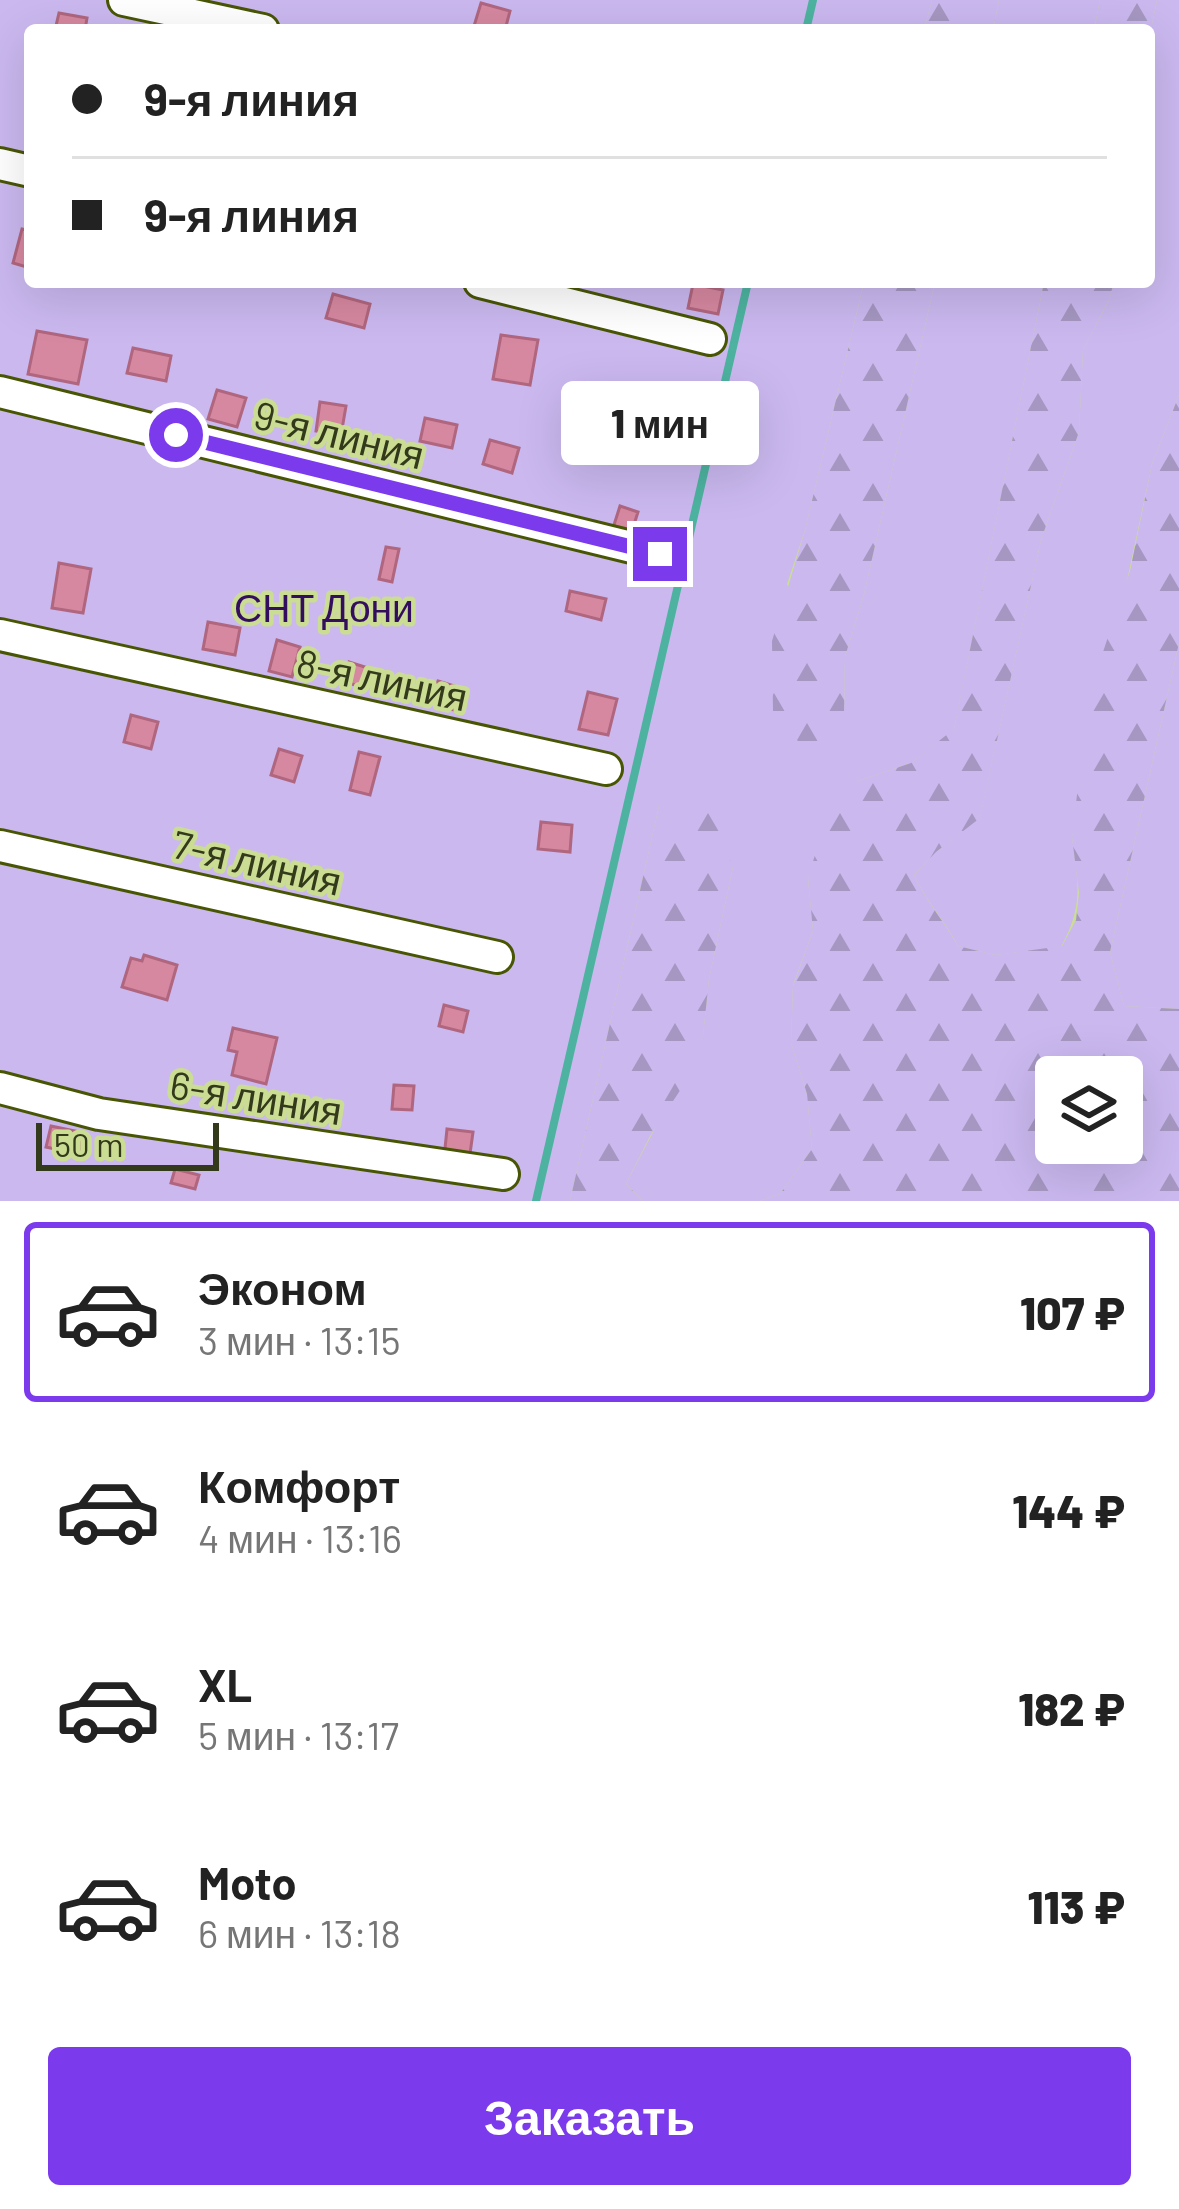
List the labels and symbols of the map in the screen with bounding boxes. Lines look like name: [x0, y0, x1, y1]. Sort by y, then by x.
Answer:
callout: 1 мин: [561, 380, 759, 464]
street label: 9-я линия: [249, 390, 429, 477]
route start: [149, 408, 203, 462]
route end: [633, 527, 687, 581]
park label: СНТ Дони: [234, 583, 414, 630]
street label: 8-я линия: [293, 638, 472, 720]
street label: 7-я линия: [168, 819, 346, 904]
street label: 6-я линия: [167, 1060, 346, 1133]
scale bar: [36, 1117, 219, 1170]

